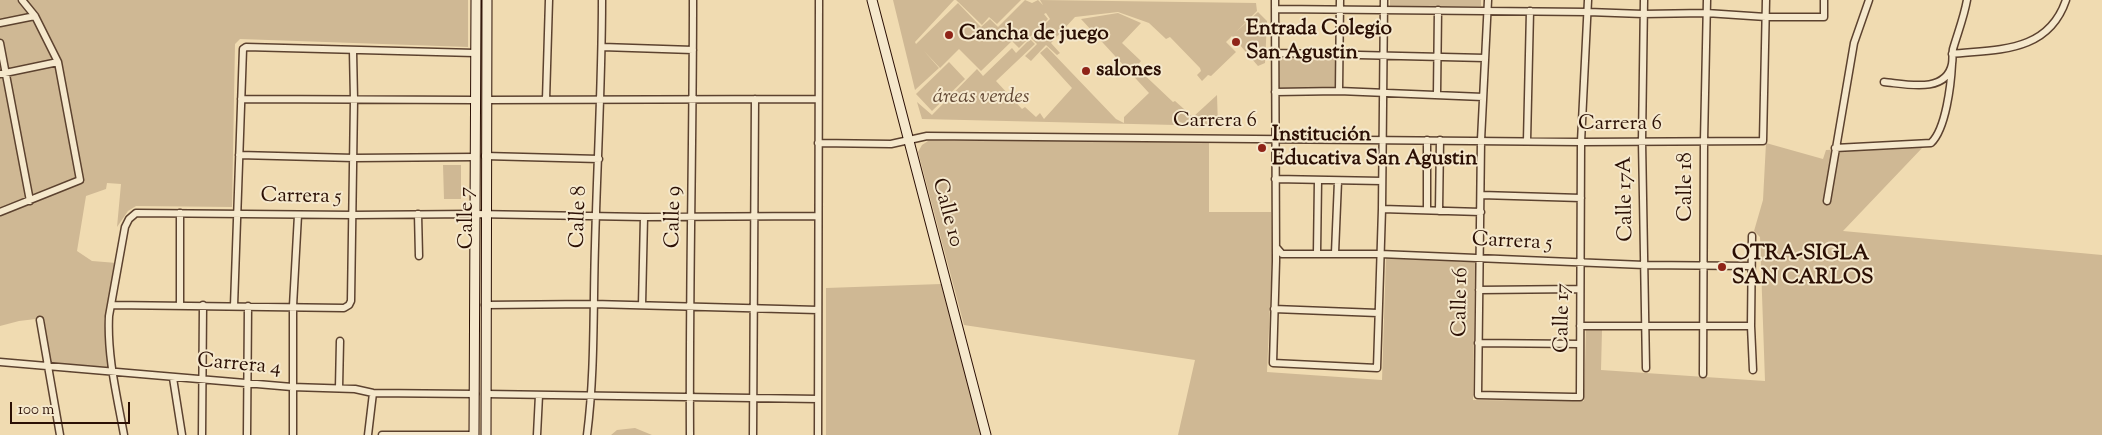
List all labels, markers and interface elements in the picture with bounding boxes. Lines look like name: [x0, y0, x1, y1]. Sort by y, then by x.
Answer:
place label: Entrada Colegio San Agustin: [1246, 17, 1392, 67]
place label: Cancha de juego: [959, 22, 1109, 48]
marker: Cancha de juego: [943, 29, 955, 41]
marker: Entrada Colegio San Agustin: [1230, 36, 1242, 48]
place label: salones: [1096, 58, 1161, 84]
marker: salones: [1080, 65, 1092, 77]
park label: áreas verdes: [932, 85, 1030, 111]
street label: Carrera 6: [1173, 109, 1257, 135]
street label: Carrera 6: [1578, 112, 1662, 138]
place label: Institución Educativa San Agustin: [1272, 123, 1477, 173]
marker: Institución Educativa San Agustin: [1256, 142, 1268, 154]
street label: Calle 18: [1674, 152, 1700, 222]
street label: Calle 17A: [1614, 156, 1640, 242]
street label: Calle 10: [925, 176, 967, 250]
street label: Carrera 5: [260, 185, 342, 211]
street label: Calle 8: [566, 185, 594, 249]
street label: Calle 9: [662, 186, 688, 248]
street label: Calle 7: [455, 187, 481, 249]
street label: Carrera 5: [1471, 228, 1553, 258]
place label: OTRA-SIGLA SAN CARLOS: [1732, 242, 1873, 292]
marker: OTRA-SIGLA SAN CARLOS: [1716, 261, 1728, 273]
street label: Calle 16: [1449, 267, 1475, 337]
street label: Calle 17: [1551, 283, 1577, 353]
street label: Carrera 4: [196, 350, 282, 382]
scale bar: [12, 392, 132, 424]
text: 100 m: [18, 400, 54, 421]

